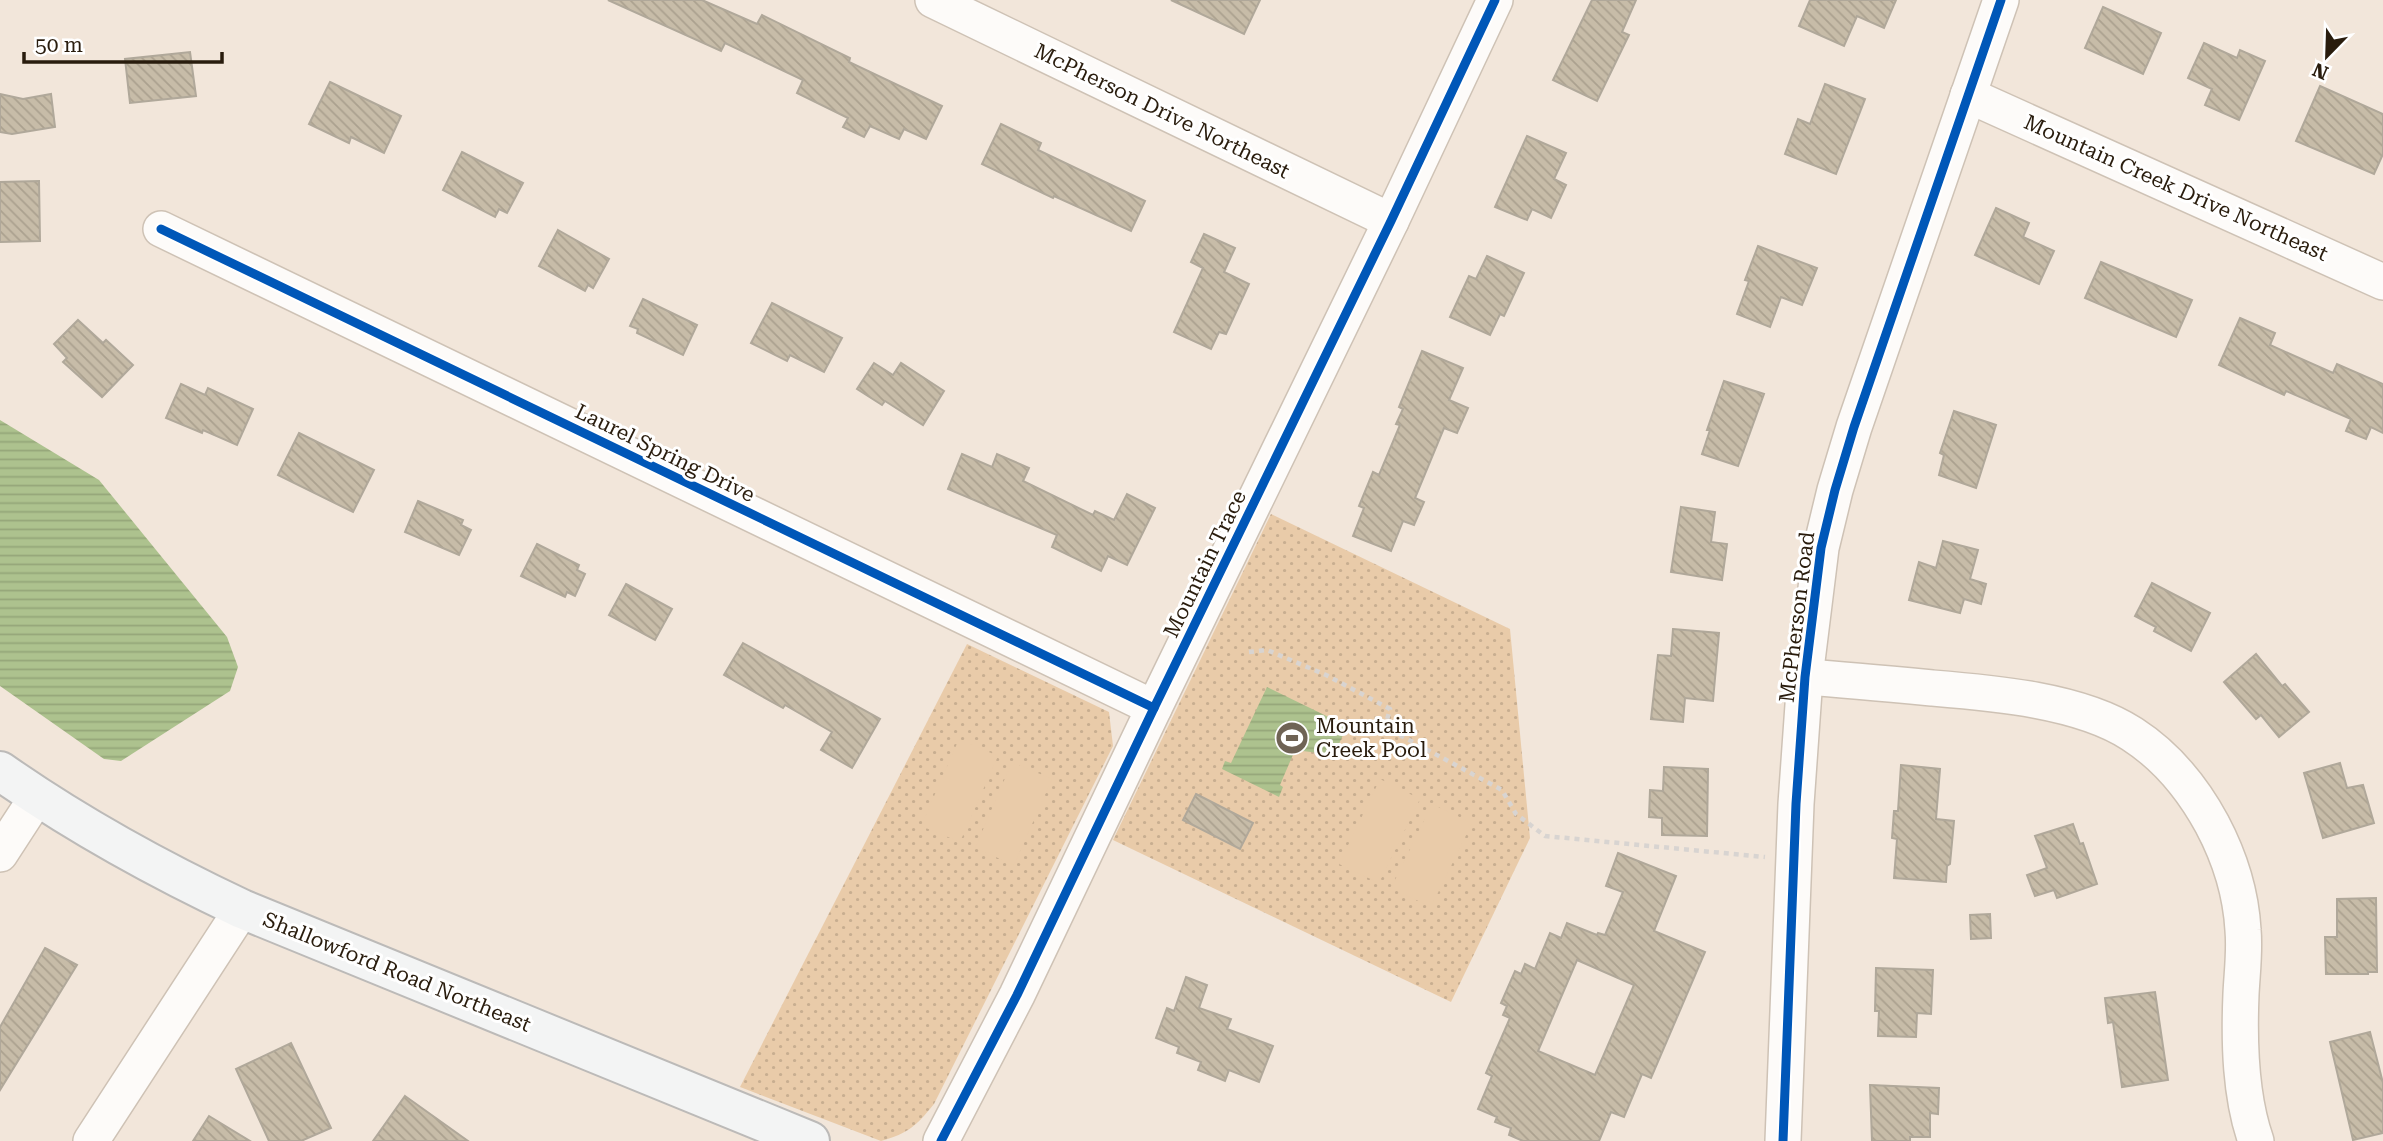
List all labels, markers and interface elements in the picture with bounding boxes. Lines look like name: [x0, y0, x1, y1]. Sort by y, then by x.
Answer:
scale bar: [24, 21, 222, 65]
north arrow: [2292, 21, 2362, 91]
text: 50 m: [35, 33, 83, 57]
street label: McPherson Drive Northeast: [1031, 39, 1294, 183]
text: N: [2309, 58, 2332, 85]
street label: Mountain Creek Drive Northeast: [2020, 110, 2332, 266]
street label: Laurel Spring Drive: [571, 399, 759, 507]
street label: Mountain Trace: [1159, 487, 1251, 641]
street label: McPherson Road: [1775, 530, 1819, 704]
place label: Mountain Creek Pool: [1316, 714, 1427, 762]
sports icon: Mountain Creek Pool: [1273, 719, 1311, 757]
street label: Shallowford Road Northeast: [260, 907, 534, 1037]

